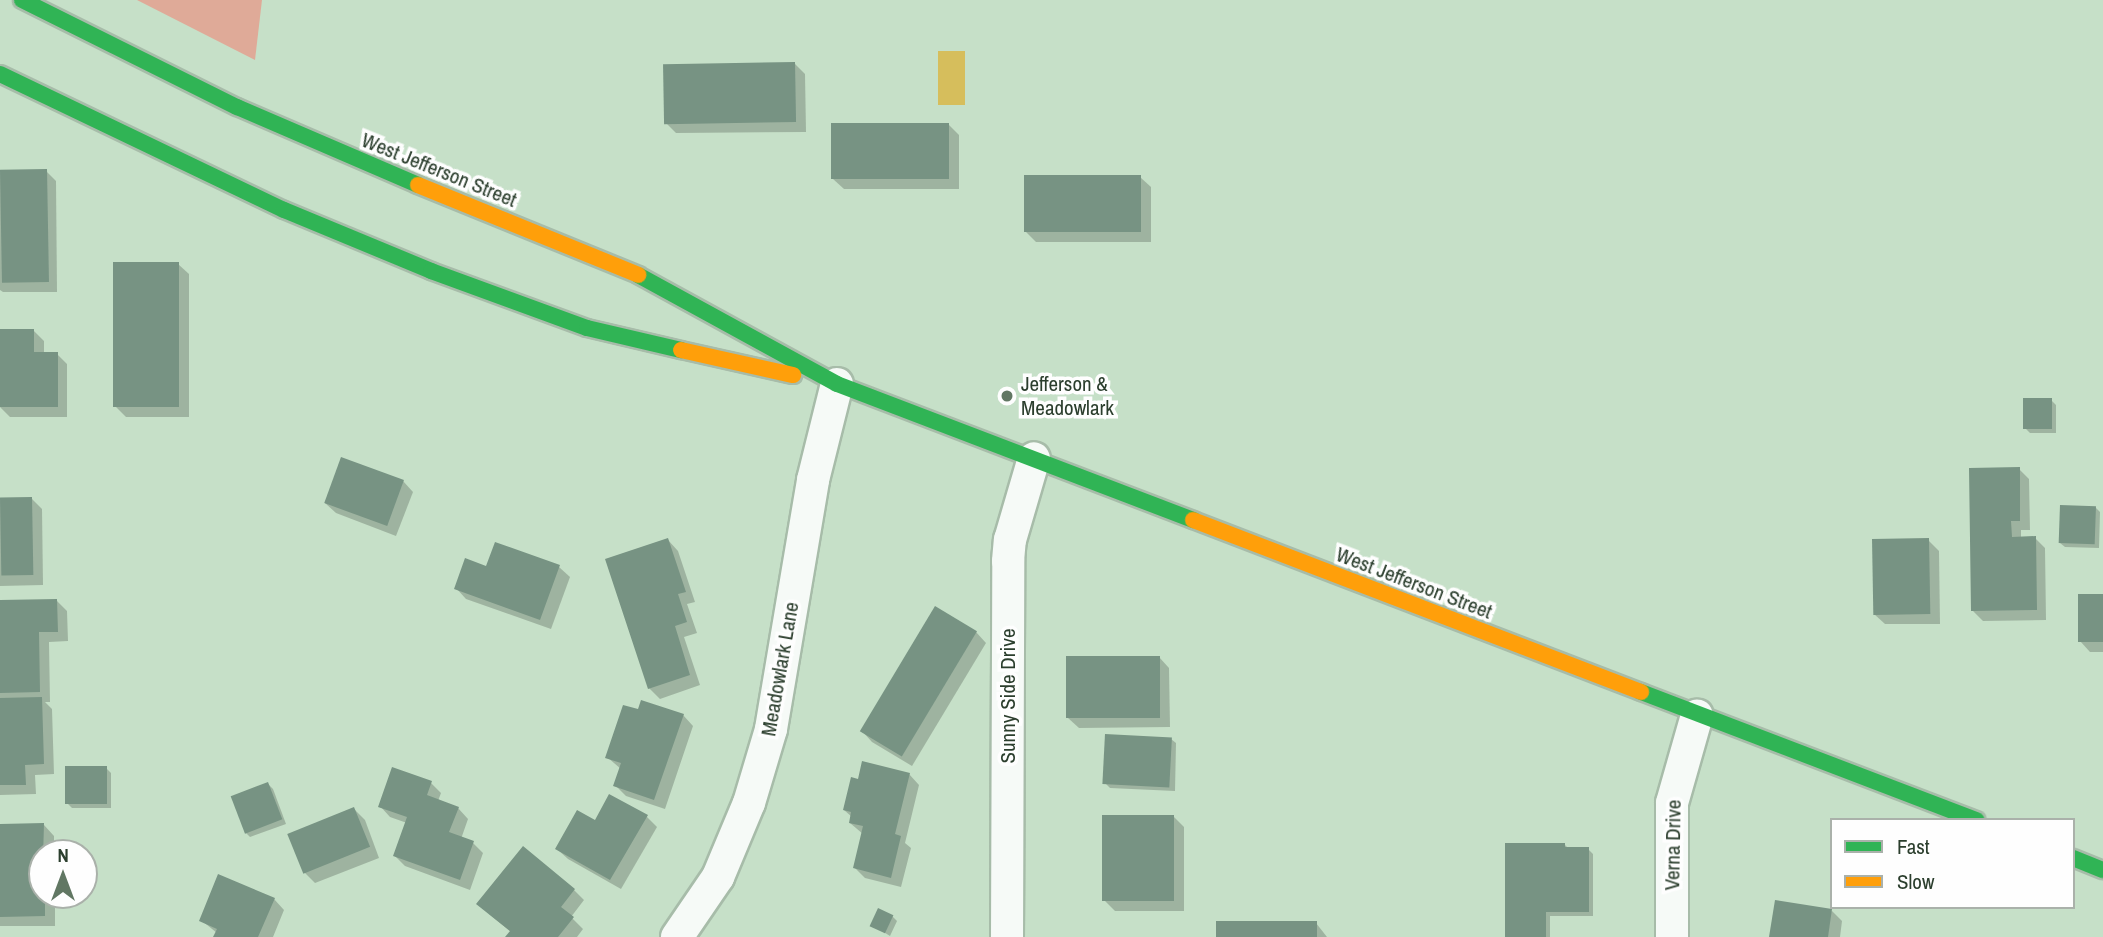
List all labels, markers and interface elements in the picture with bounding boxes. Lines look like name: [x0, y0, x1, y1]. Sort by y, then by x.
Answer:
street label: West Jefferson Street: [358, 127, 520, 213]
place label: Jefferson & Meadowlark: [1021, 371, 1114, 421]
marker: Jefferson & Meadowlark: [999, 388, 1015, 404]
street label: West Jefferson Street: [1332, 542, 1496, 624]
street label: Meadowlark Lane: [756, 600, 804, 738]
street label: Sunny Side Drive: [995, 629, 1021, 763]
street label: Verna Drive: [1660, 799, 1686, 891]
legend: [1830, 818, 2075, 909]
text: Fast: [1897, 832, 1930, 861]
north arrow: [28, 839, 98, 909]
text: N: [57, 842, 69, 868]
text: Slow: [1897, 867, 1934, 896]

